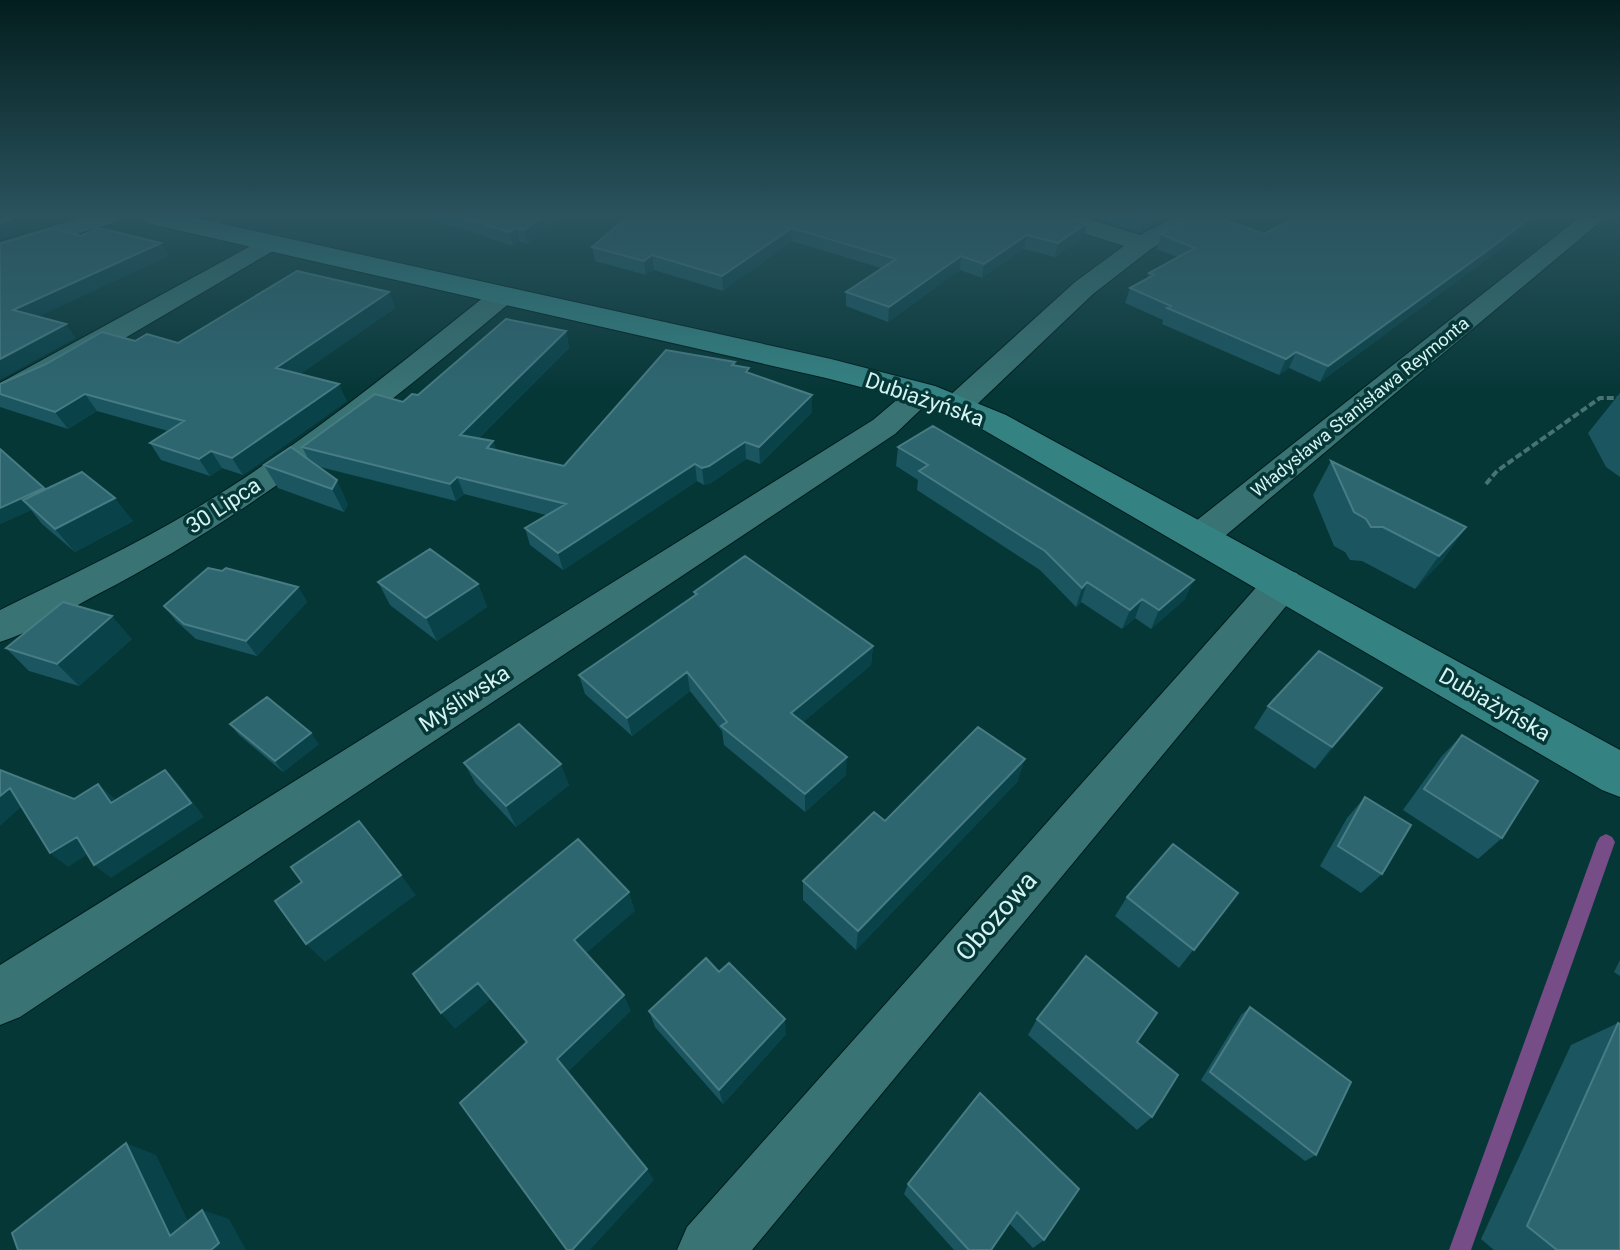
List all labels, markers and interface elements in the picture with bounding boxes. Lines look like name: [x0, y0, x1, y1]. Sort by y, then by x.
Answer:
street label: Władysława Stanisława Reymonta: [1247, 312, 1473, 501]
street label: Dubiażyńska: [862, 367, 988, 432]
street label: 30 Lipca: [182, 472, 265, 539]
street label: Myśliwska: [414, 660, 514, 737]
street label: Dubiażyńska: [1435, 663, 1555, 746]
street label: Obozowa: [949, 865, 1043, 967]

